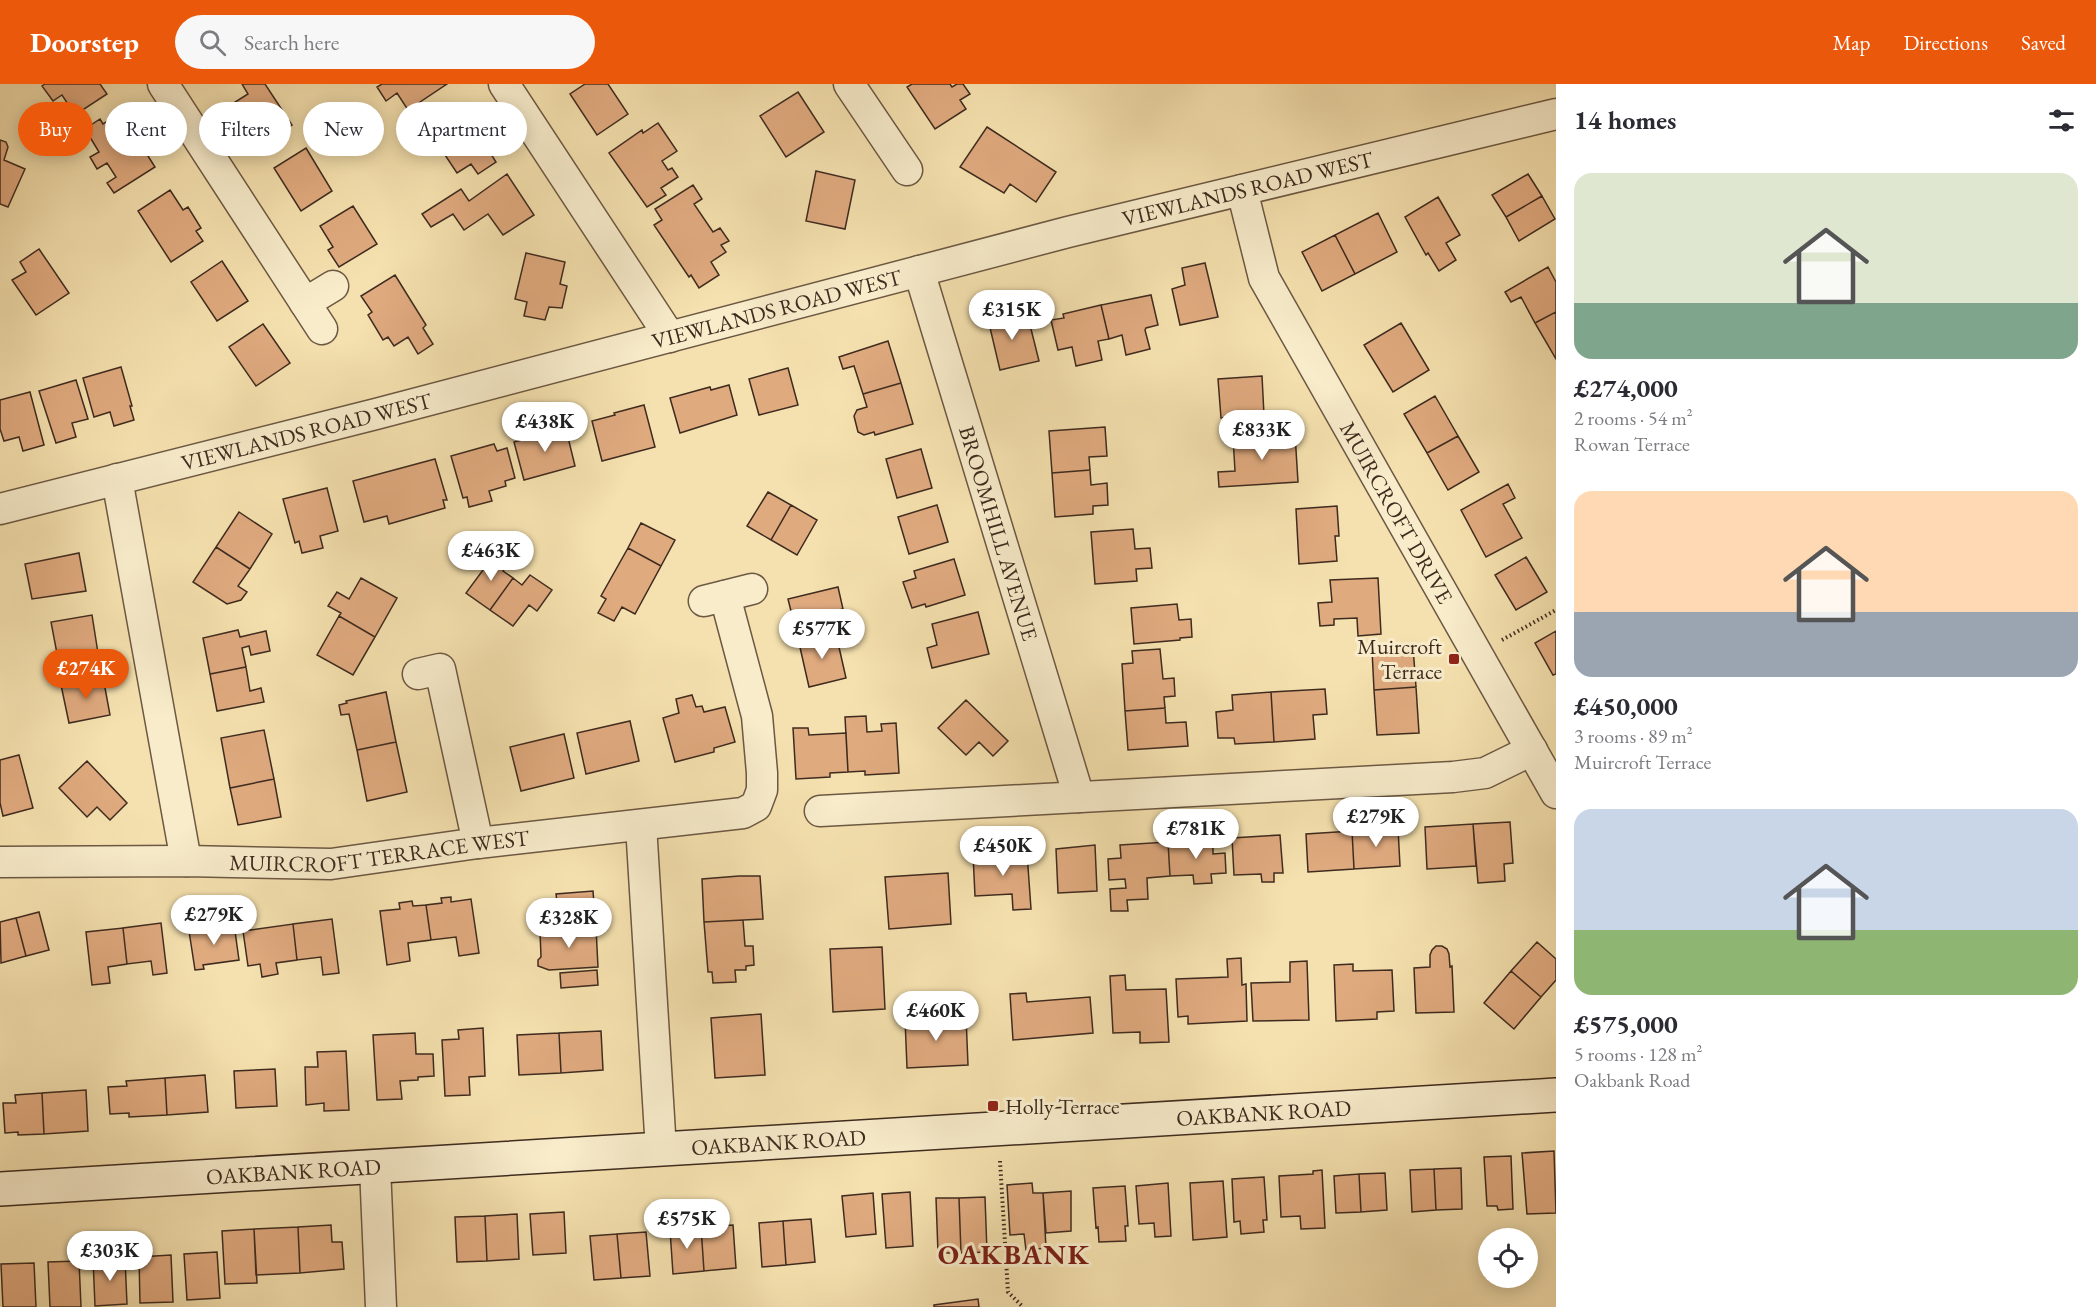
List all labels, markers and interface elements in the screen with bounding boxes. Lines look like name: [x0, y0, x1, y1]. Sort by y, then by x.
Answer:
search box: [175, 15, 595, 69]
text: Doorstep: [30, 24, 139, 60]
icon: search: [196, 26, 229, 59]
text: Search here: [244, 28, 339, 57]
text: Map: [1833, 29, 1870, 56]
text: Directions: [1903, 29, 1988, 56]
text: Saved: [2021, 29, 2066, 56]
chip: Buy: [18, 102, 93, 156]
chip: Rent: [105, 102, 187, 156]
chip: Filters: [199, 102, 291, 156]
chip: New: [303, 102, 384, 156]
chip: Apartment: [396, 102, 527, 156]
text: 14 homes: [1574, 103, 1676, 137]
icon: filters: [2045, 104, 2078, 137]
street label: VIEWLANDS ROAD WEST: [1119, 144, 1376, 233]
icon: home: [1772, 212, 1880, 320]
street label: VIEWLANDS ROAD WEST: [648, 262, 905, 355]
pin: £315K: [970, 290, 1054, 341]
text: £315K: [983, 296, 1041, 322]
text: £274,000: [1574, 371, 1678, 405]
street label: VIEWLANDS ROAD WEST: [178, 385, 435, 477]
pin: £438K: [503, 402, 587, 453]
text: 2 rooms · 54 m²: [1574, 405, 1693, 431]
text: £438K: [516, 408, 574, 434]
pin: £833K: [1220, 410, 1304, 461]
text: £833K: [1233, 416, 1291, 442]
street label: MUIRCROFT DRIVE: [1334, 416, 1460, 608]
street label: BROOMHILL AVENUE: [952, 422, 1045, 644]
text: Rowan Terrace: [1574, 431, 1690, 457]
icon: home: [1772, 530, 1880, 638]
pin: £463K: [449, 531, 533, 582]
text: £463K: [462, 537, 520, 563]
pin: £577K: [780, 609, 864, 660]
text: £577K: [793, 615, 851, 641]
place label: Muircroft Terrace: [1357, 632, 1442, 686]
pin: £274K: [44, 649, 128, 700]
marker: Muircroft Terrace: [1447, 652, 1461, 666]
text: £274K: [57, 655, 115, 681]
text: £450,000: [1574, 689, 1678, 723]
text: 3 rooms · 89 m²: [1574, 723, 1693, 749]
text: Muircroft Terrace: [1574, 749, 1711, 775]
pin: £279K: [1334, 797, 1418, 848]
text: £279K: [1347, 803, 1405, 829]
pin: £781K: [1154, 809, 1238, 860]
text: £781K: [1167, 815, 1225, 841]
street label: MUIRCROFT TERRACE WEST: [229, 823, 531, 879]
pin: £450K: [961, 826, 1045, 877]
text: £450K: [974, 832, 1032, 858]
icon: home: [1772, 848, 1880, 956]
pin: £279K: [172, 895, 256, 946]
pin: £328K: [527, 898, 611, 949]
text: £279K: [185, 901, 243, 927]
text: £328K: [540, 904, 598, 930]
pin: £460K: [894, 991, 978, 1042]
text: £460K: [907, 997, 965, 1023]
text: £575,000: [1574, 1007, 1678, 1041]
text: 5 rooms · 128 m²: [1574, 1041, 1702, 1067]
text: Oakbank Road: [1574, 1067, 1690, 1093]
place label: Holly Terrace: [1005, 1092, 1120, 1121]
street label: OAKBANK ROAD: [1175, 1093, 1352, 1132]
marker: Holly Terrace: [986, 1099, 1000, 1113]
street label: OAKBANK ROAD: [690, 1122, 867, 1162]
street label: OAKBANK ROAD: [205, 1152, 382, 1191]
pin: £575K: [645, 1199, 729, 1250]
text: £575K: [658, 1205, 716, 1231]
map controls: [1478, 1228, 1538, 1288]
button: locate: [1478, 1228, 1538, 1288]
pin: £303K: [68, 1231, 152, 1282]
district label: OAKBANK: [938, 1236, 1090, 1272]
text: £303K: [81, 1237, 139, 1263]

